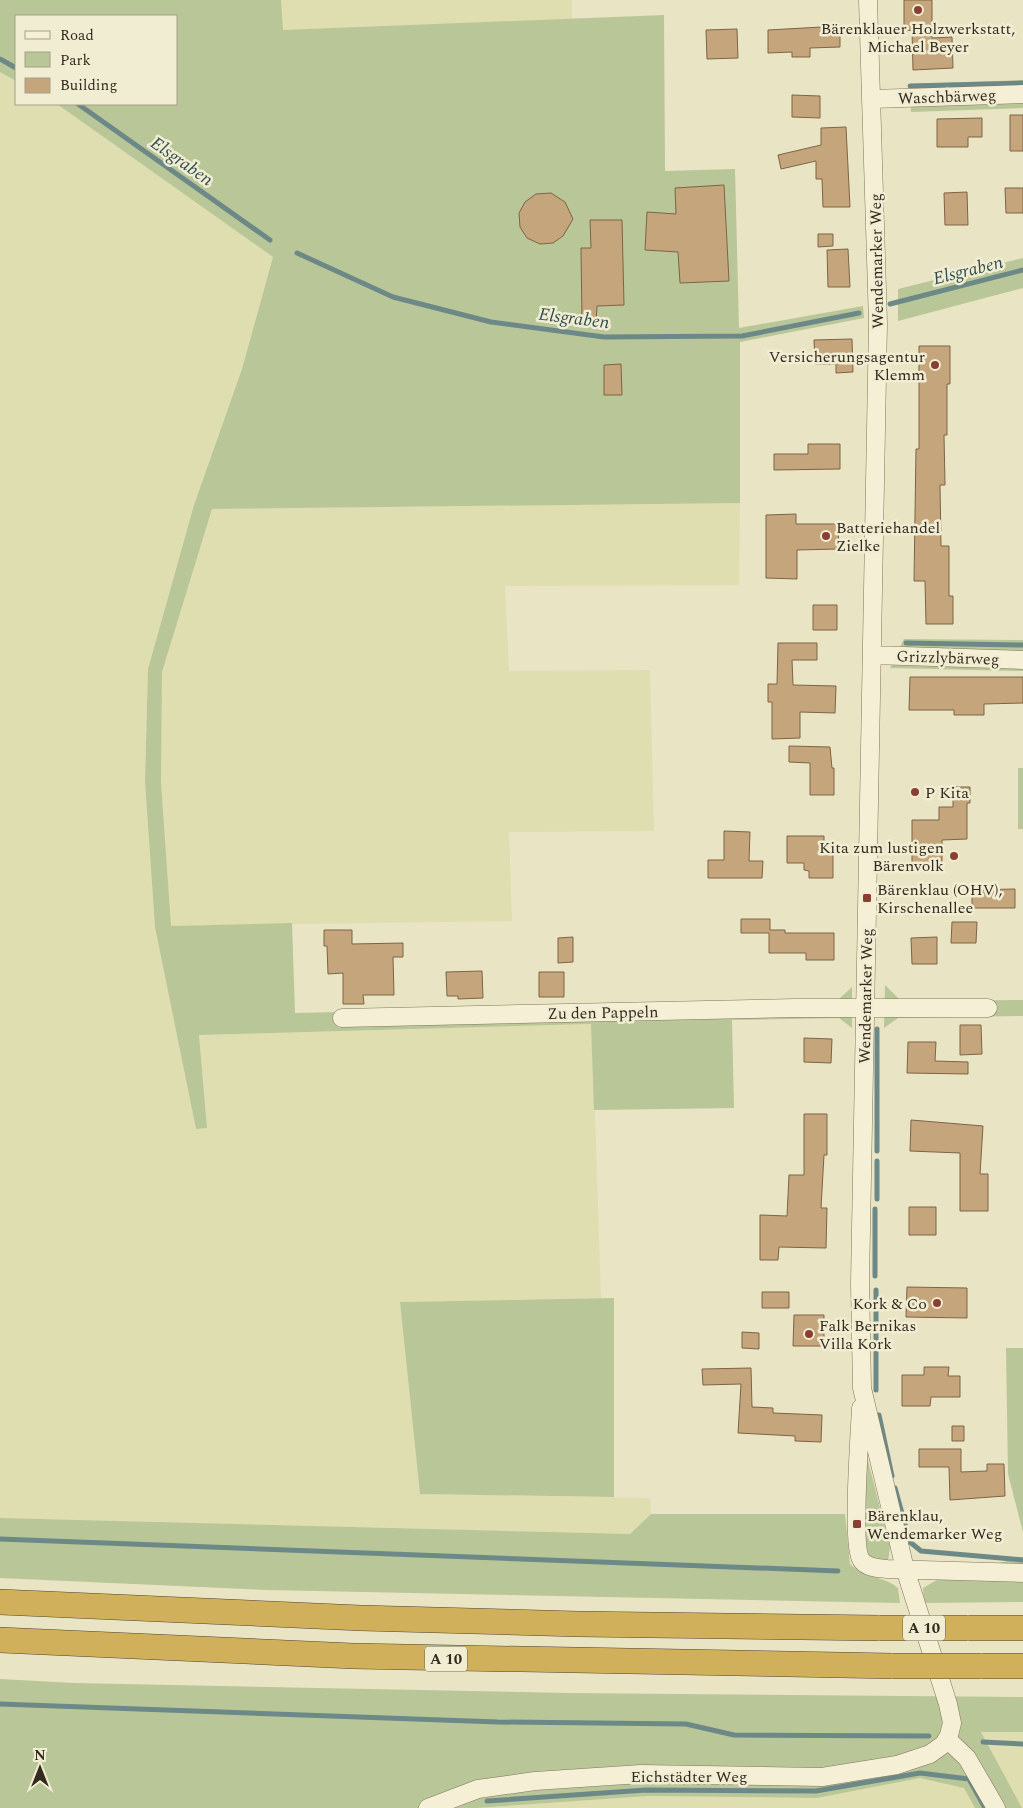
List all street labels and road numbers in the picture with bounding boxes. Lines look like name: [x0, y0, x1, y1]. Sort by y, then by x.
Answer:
street label: Waschbärweg: [897, 83, 997, 111]
street label: Wendemarker Weg: [864, 193, 890, 329]
street label: Grizzlybärweg: [896, 644, 1000, 672]
street label: Wendemarker Weg: [853, 928, 879, 1064]
street label: Zu den Pappeln: [547, 1000, 659, 1026]
road number: A 10: [903, 1616, 945, 1640]
road number: A 10: [425, 1646, 467, 1672]
street label: Eichstädter Weg: [630, 1765, 748, 1789]

